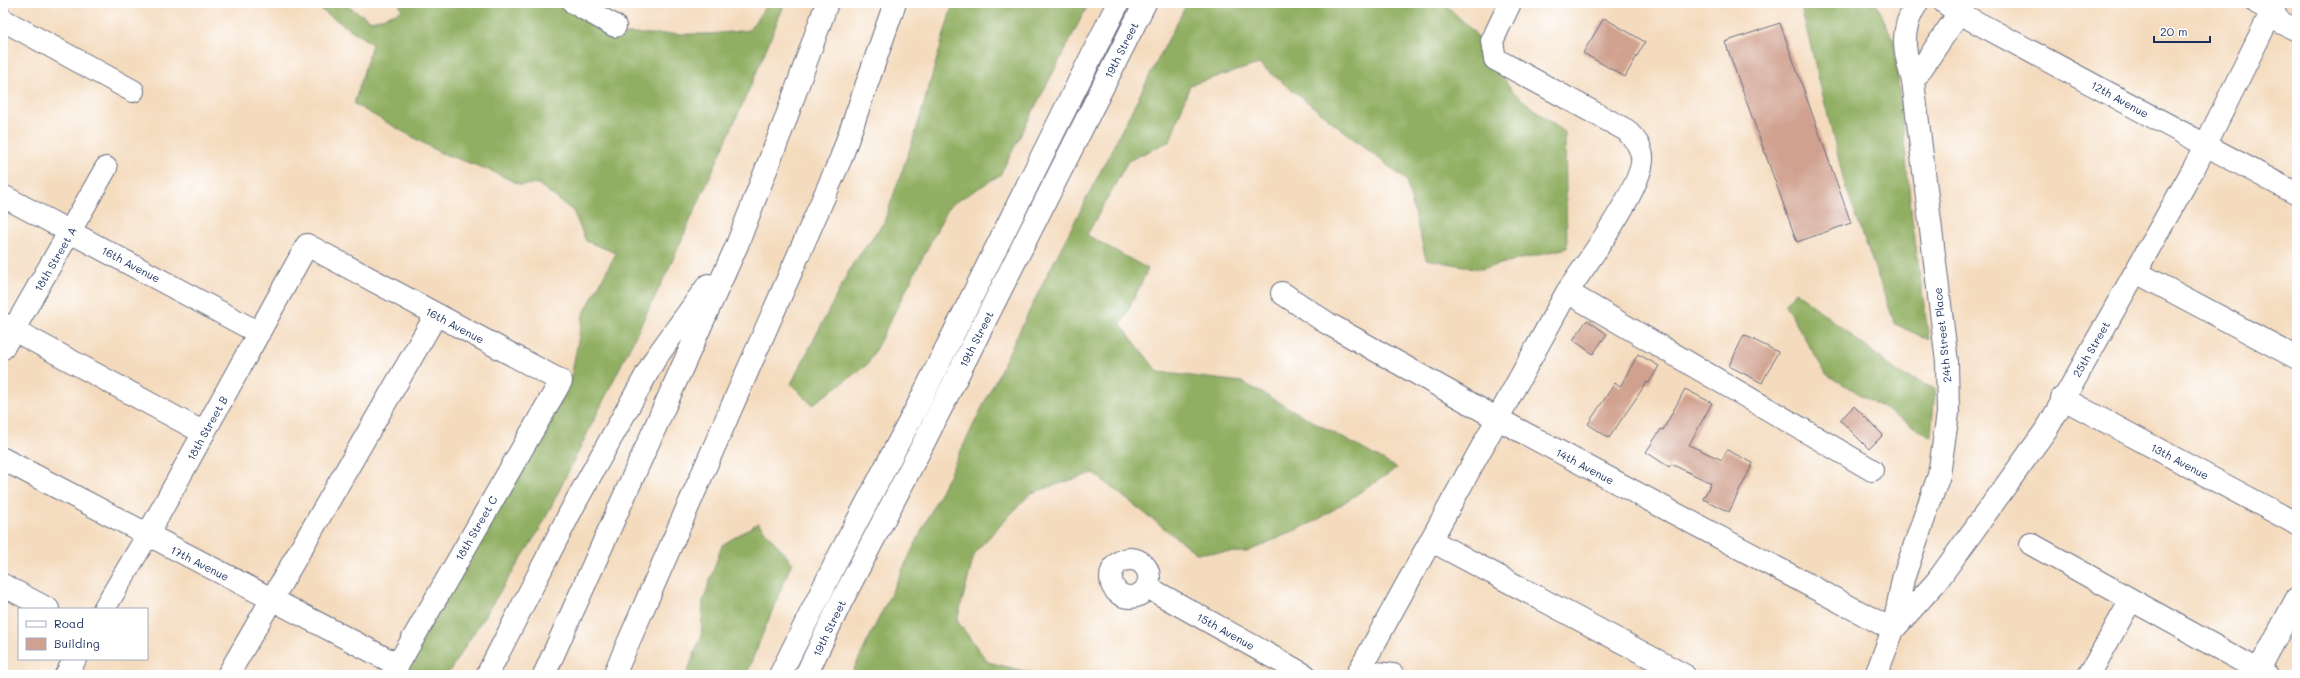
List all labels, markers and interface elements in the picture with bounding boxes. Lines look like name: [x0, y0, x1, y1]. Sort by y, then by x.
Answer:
scale bar: [2154, 18, 2210, 44]
street label: 19th Street: [1100, 19, 1142, 81]
text: 20 m: [2160, 23, 2188, 39]
street label: 12th Avenue: [2089, 77, 2152, 121]
street label: 18th Street A: [30, 224, 80, 294]
street label: 16th Avenue: [99, 242, 163, 286]
street label: 24th Street Place: [1930, 287, 1954, 383]
street label: 16th Avenue: [423, 303, 487, 347]
street label: 19th Street: [955, 308, 997, 370]
street label: 25th Street: [2069, 318, 2113, 380]
street label: 18th Street B: [183, 393, 231, 463]
street label: 13th Avenue: [2148, 439, 2212, 483]
street label: 14th Avenue: [1553, 444, 1617, 488]
street label: 18th Street C: [451, 493, 501, 563]
street label: 17th Avenue: [168, 542, 232, 584]
street label: 19th Street: [809, 597, 849, 659]
legend: [18, 608, 148, 660]
street label: 15th Avenue: [1194, 609, 1258, 653]
text: Road: [54, 615, 84, 631]
text: Building: [54, 635, 100, 651]

